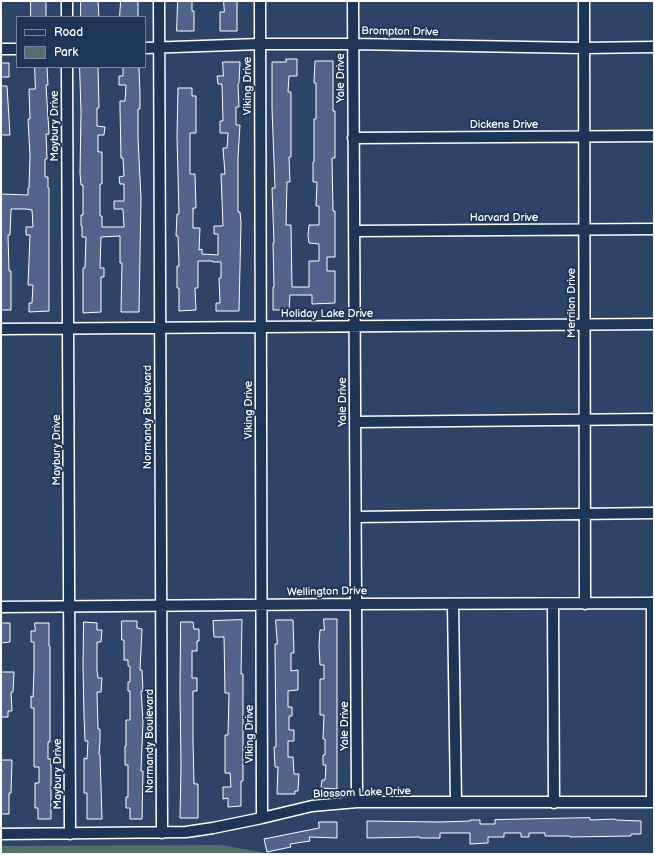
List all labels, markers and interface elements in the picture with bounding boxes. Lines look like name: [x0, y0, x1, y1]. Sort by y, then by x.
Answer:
legend: [16, 16, 146, 68]
text: Road: [54, 25, 83, 40]
street label: Brompton Drive: [361, 25, 439, 39]
text: Park: [54, 45, 78, 60]
street label: Yale Drive: [334, 53, 348, 103]
street label: Viking Drive: [241, 57, 255, 115]
street label: Maybury Drive: [48, 90, 62, 162]
street label: Dickens Drive: [470, 118, 538, 132]
street label: Harvard Drive: [470, 211, 538, 225]
street label: Merrilon Drive: [565, 268, 579, 338]
street label: Holiday Lake Drive: [281, 307, 373, 321]
street label: Normandy Boulevard: [141, 365, 155, 469]
street label: Yale Drive: [336, 377, 350, 427]
street label: Viking Drive: [242, 381, 256, 439]
street label: Maybury Drive: [50, 414, 64, 486]
street label: Wellington Drive: [287, 585, 367, 599]
street label: Normandy Boulevard: [143, 689, 157, 793]
street label: Yale Drive: [338, 701, 352, 751]
street label: Viking Drive: [243, 705, 257, 763]
street label: Maybury Drive: [51, 738, 65, 810]
street label: Blossom Lake Drive: [313, 785, 411, 801]

